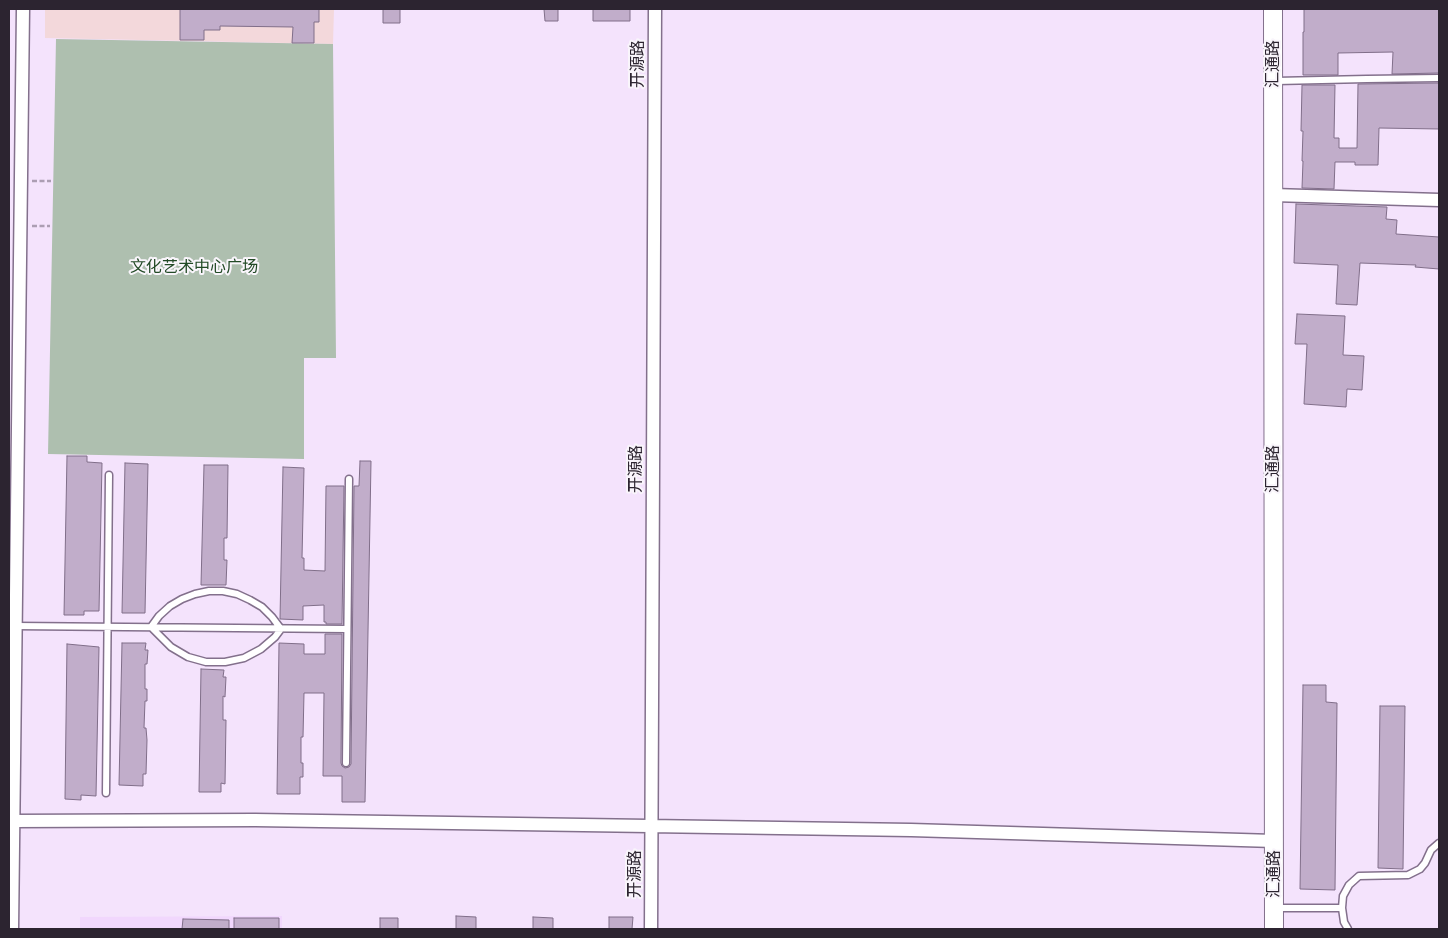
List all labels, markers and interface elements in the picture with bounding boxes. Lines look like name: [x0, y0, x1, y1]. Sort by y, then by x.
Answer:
street label: 开源路: [628, 40, 648, 88]
street label: 汇通路: [1263, 40, 1283, 88]
park label: 文化艺术中心广场: [130, 257, 258, 277]
street label: 开源路: [626, 445, 646, 493]
street label: 汇通路: [1263, 445, 1283, 493]
street label: 开源路: [625, 850, 645, 898]
street label: 汇通路: [1264, 850, 1284, 898]

